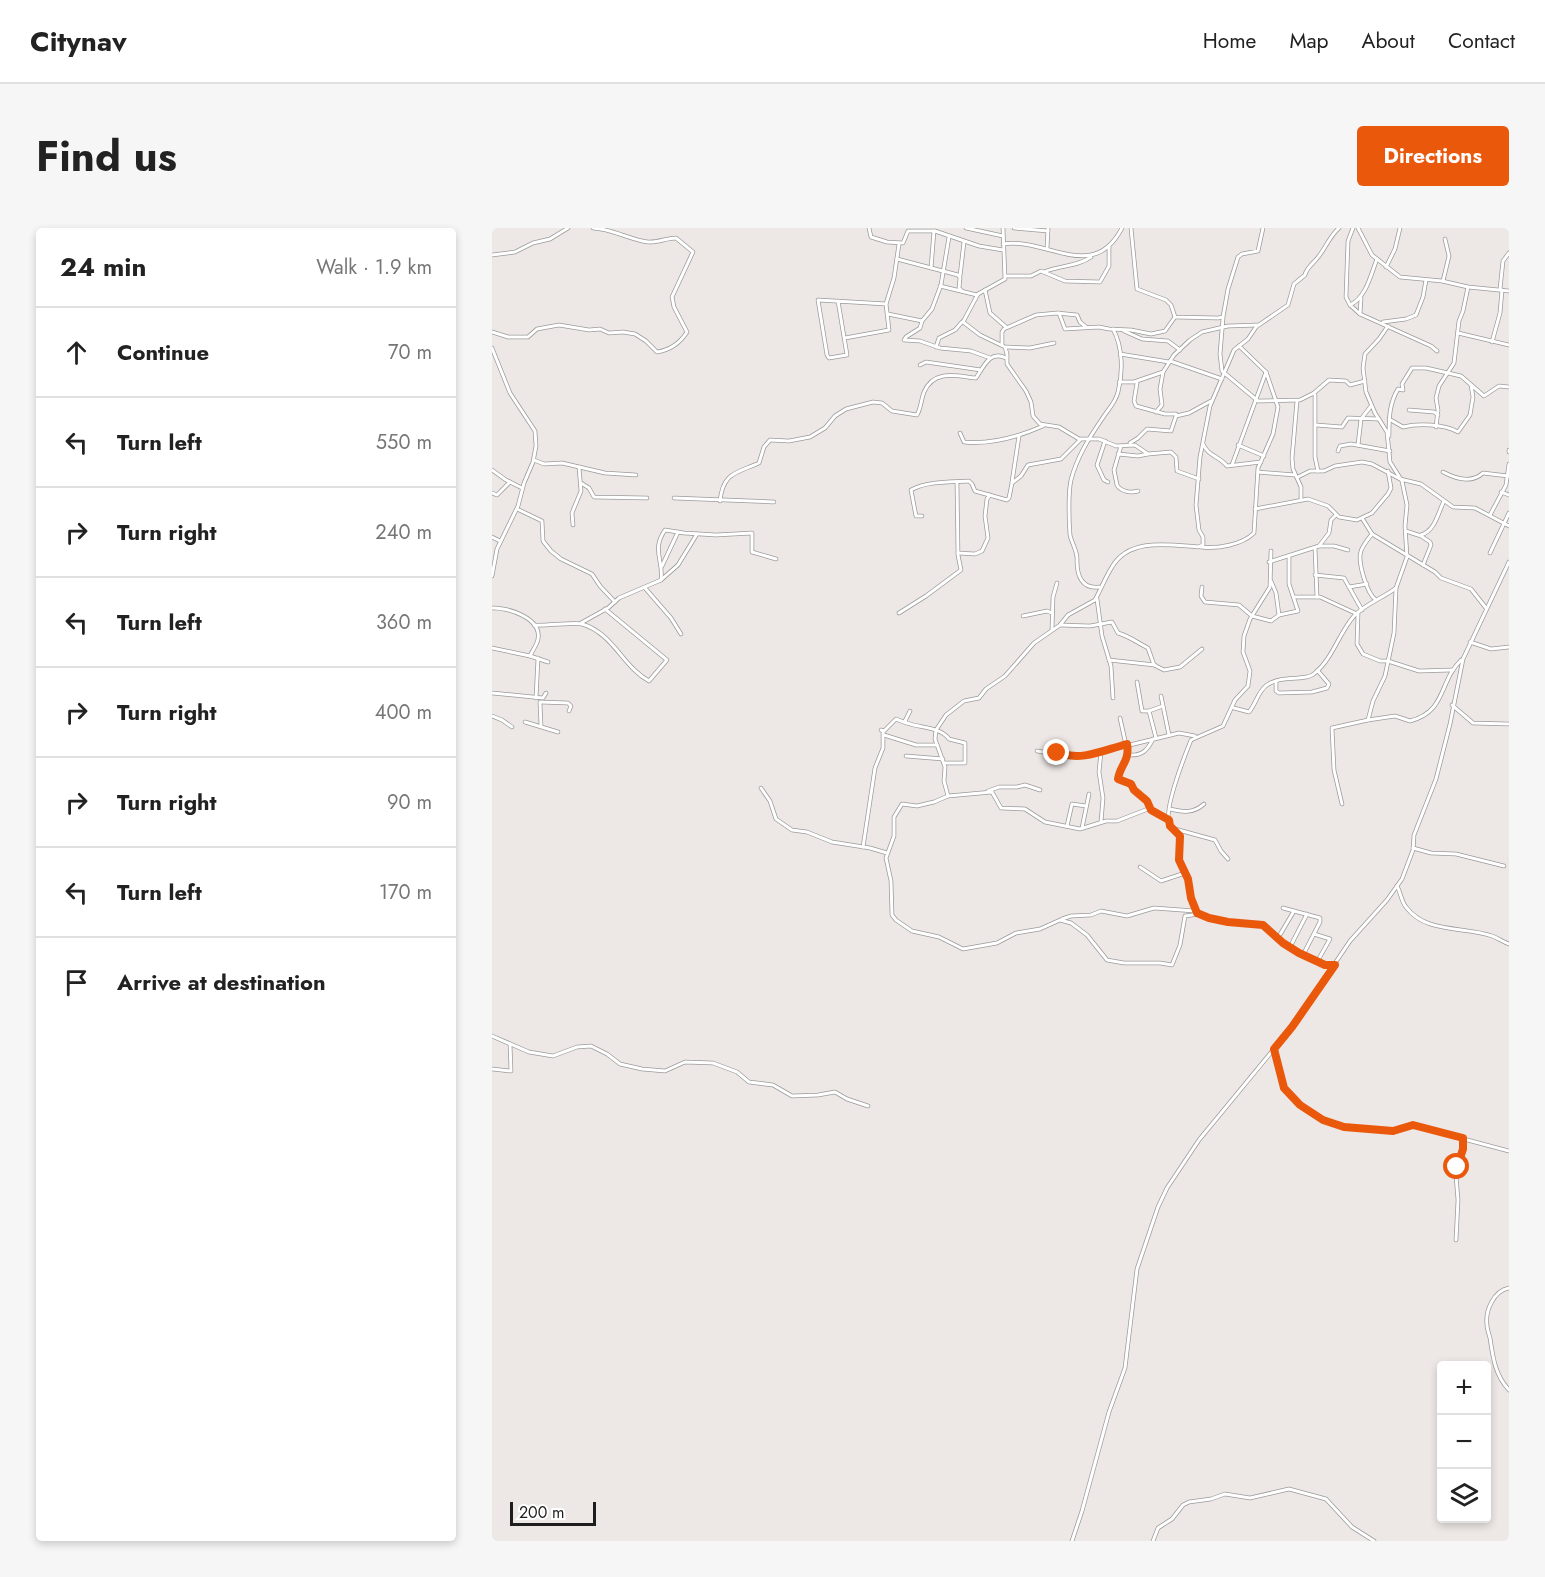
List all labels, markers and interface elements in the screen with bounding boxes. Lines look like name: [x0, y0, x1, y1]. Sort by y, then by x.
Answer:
text: Citynav: [30, 21, 127, 62]
text: Home: [1203, 26, 1256, 56]
text: Map: [1289, 26, 1329, 56]
text: About: [1362, 26, 1415, 56]
text: Contact: [1448, 26, 1515, 56]
text: Find us: [36, 126, 177, 187]
button: Directions: [1357, 126, 1509, 186]
text: 24 min: [60, 248, 146, 286]
text: Walk · 1.9 km: [316, 253, 432, 282]
icon: ahead: [60, 336, 93, 369]
text: Continue: [117, 336, 209, 368]
text: 70 m: [388, 338, 432, 367]
icon: left: [60, 426, 93, 459]
text: Turn left: [117, 426, 202, 458]
text: 550 m: [376, 428, 432, 457]
icon: right: [60, 516, 93, 549]
text: Turn right: [117, 516, 217, 548]
text: 240 m: [375, 518, 432, 547]
icon: left: [60, 606, 93, 639]
text: Turn left: [117, 606, 202, 638]
text: 360 m: [376, 608, 432, 637]
icon: right: [60, 696, 93, 729]
text: Turn right: [117, 696, 217, 728]
text: 400 m: [375, 698, 432, 727]
route end: [1043, 739, 1069, 765]
icon: right: [60, 786, 93, 819]
text: Turn right: [117, 786, 217, 818]
text: 90 m: [387, 788, 432, 817]
icon: left: [60, 876, 93, 909]
text: Turn left: [117, 876, 202, 908]
text: 170 m: [379, 878, 432, 907]
icon: arrive: [60, 966, 93, 999]
text: Arrive at destination: [117, 966, 326, 998]
route start: [1443, 1153, 1469, 1179]
map controls: [1437, 1361, 1491, 1523]
button: +: [1437, 1361, 1491, 1415]
button: −: [1437, 1415, 1491, 1469]
button: layers: [1437, 1469, 1491, 1523]
scale bar: [510, 1499, 596, 1526]
text: 200 m: [519, 1501, 565, 1524]

